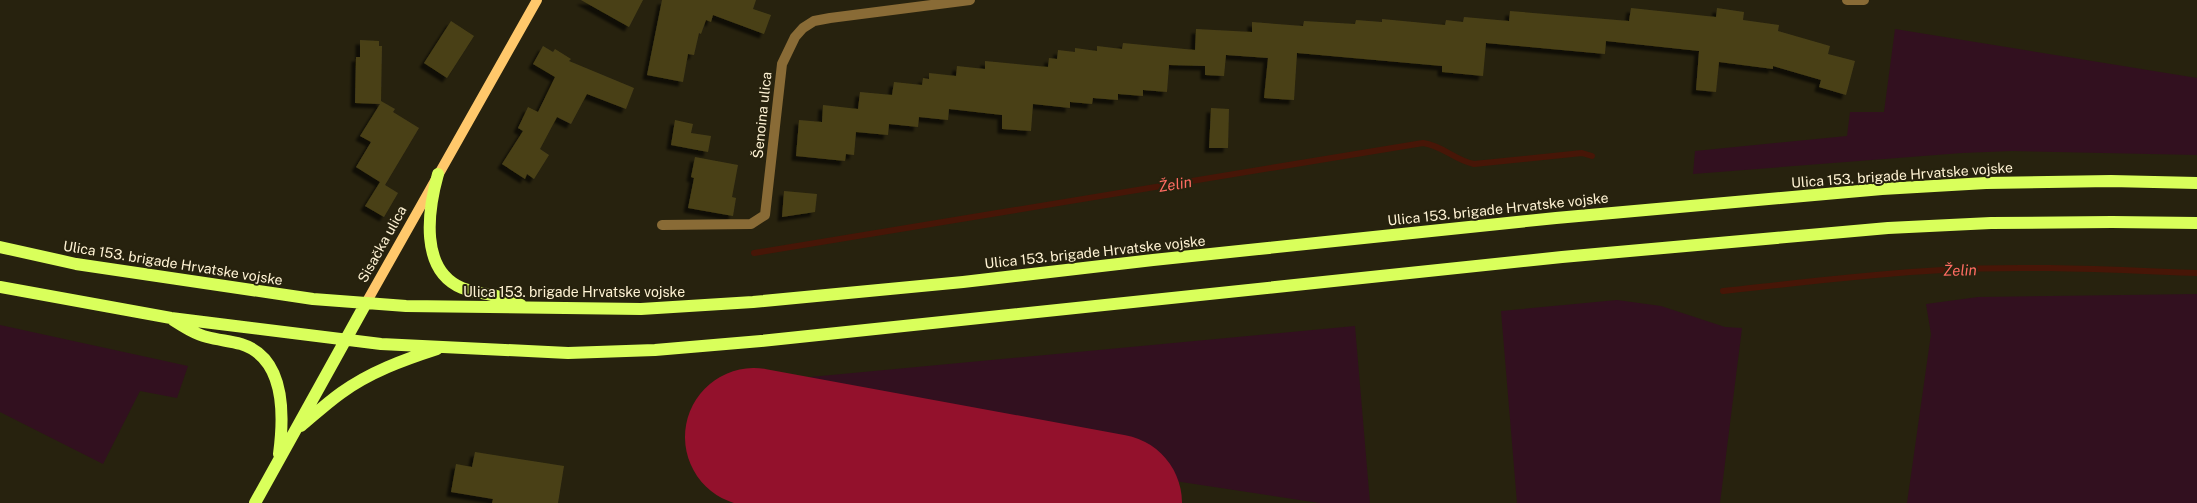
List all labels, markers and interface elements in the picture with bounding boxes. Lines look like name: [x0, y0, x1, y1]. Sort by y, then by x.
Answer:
street label: Šenoina ulica: [748, 71, 775, 159]
street label: Ulica 153. brigade Hrvatske vojske: [1791, 159, 2013, 191]
water label: Želin: [1157, 173, 1193, 195]
street label: Ulica 153. brigade Hrvatske vojske: [1387, 189, 1609, 229]
street label: Sisačka ulica: [354, 203, 410, 285]
street label: Ulica 153. brigade Hrvatske vojske: [984, 232, 1206, 272]
street label: Ulica 153. brigade Hrvatske vojske: [62, 238, 284, 288]
water label: Želin: [1943, 261, 1977, 279]
street label: Ulica 153. brigade Hrvatske vojske: [463, 284, 685, 300]

